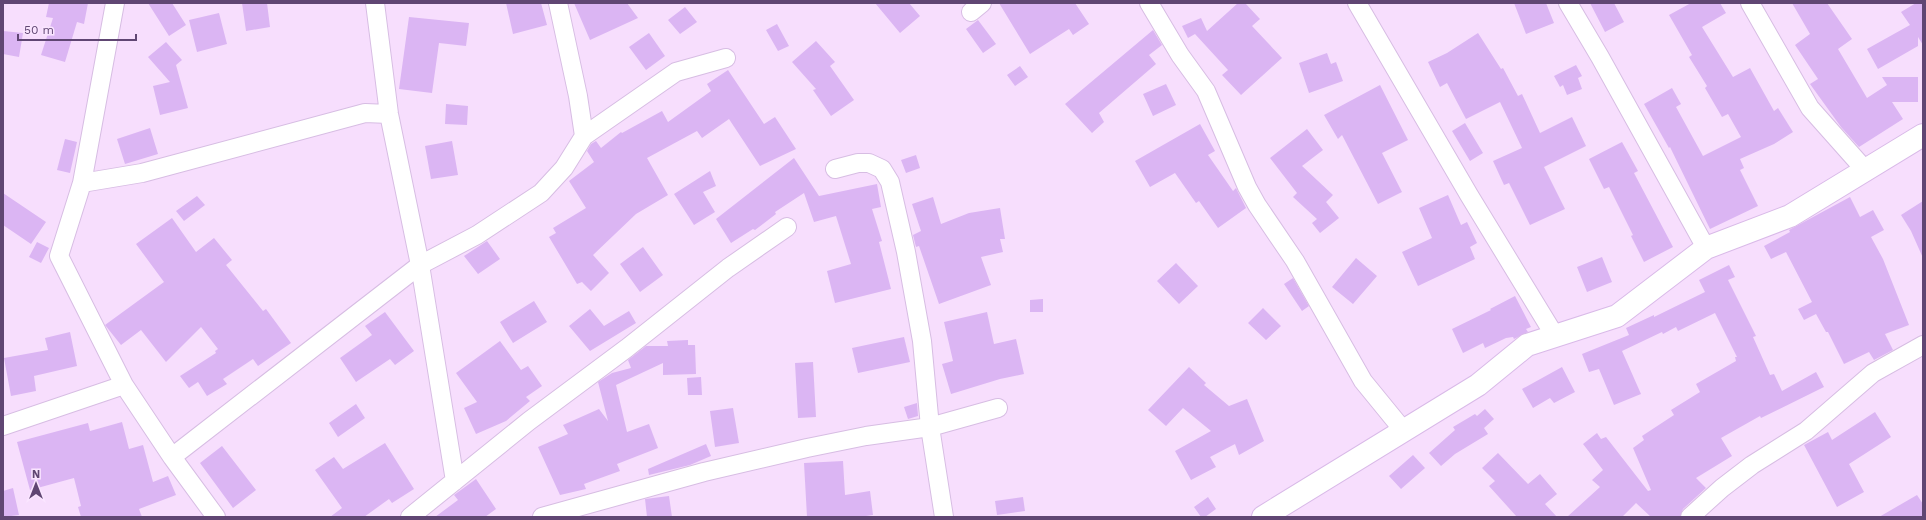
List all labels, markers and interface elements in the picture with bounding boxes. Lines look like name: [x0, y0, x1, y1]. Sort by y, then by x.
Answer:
scale bar: [18, 16, 136, 42]
text: 50 m: [24, 23, 54, 37]
north arrow: [16, 464, 56, 504]
text: N: [32, 468, 40, 481]

